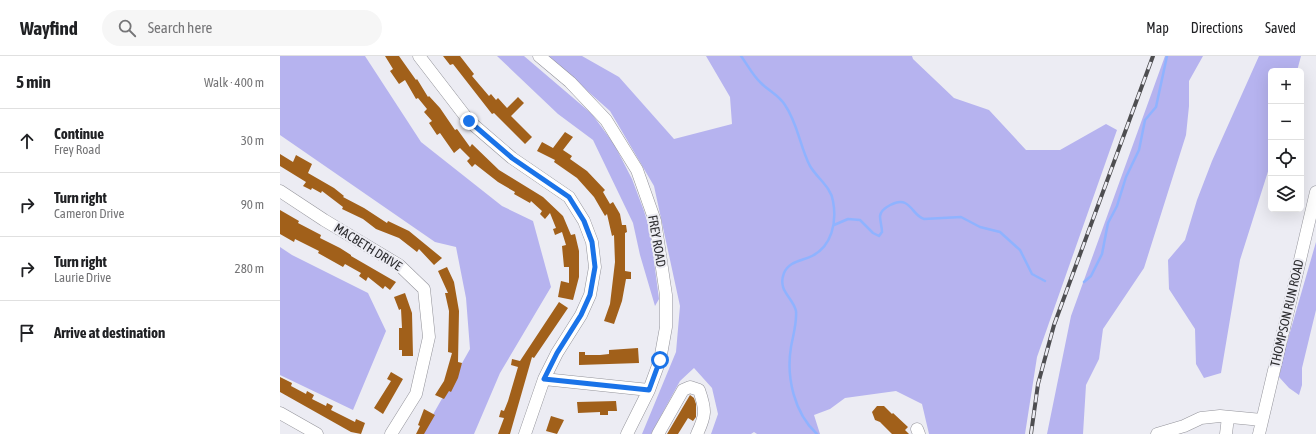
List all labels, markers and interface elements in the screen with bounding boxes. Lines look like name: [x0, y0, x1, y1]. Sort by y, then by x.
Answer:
search box: [102, 10, 382, 46]
text: Wayfind: [20, 17, 78, 39]
icon: search: [116, 17, 138, 39]
text: Search here: [148, 19, 212, 36]
text: Map: [1146, 20, 1169, 36]
text: Directions: [1191, 20, 1243, 36]
text: Saved: [1265, 20, 1296, 36]
map controls: [1268, 68, 1304, 212]
button: +: [1268, 68, 1304, 104]
text: 5 min: [16, 72, 51, 92]
text: Walk · 400 m: [204, 75, 264, 90]
button: −: [1268, 104, 1304, 140]
route end: [460, 112, 478, 130]
text: Continue: [54, 125, 104, 142]
icon: ahead: [16, 130, 38, 152]
text: 30 m: [241, 133, 264, 148]
button: locate: [1268, 140, 1304, 176]
text: Frey Road: [54, 142, 101, 157]
button: layers: [1268, 176, 1304, 212]
text: Turn right: [54, 189, 107, 206]
icon: right: [16, 194, 38, 216]
text: 90 m: [241, 197, 264, 212]
text: Cameron Drive: [54, 206, 124, 221]
street label: FREY ROAD: [645, 214, 669, 268]
street label: MACBETH DRIVE: [332, 220, 405, 274]
text: Turn right: [54, 253, 107, 270]
icon: right: [16, 258, 38, 280]
street label: THOMPSON RUN ROAD: [1267, 258, 1307, 368]
text: 280 m: [235, 261, 264, 276]
text: Laurie Drive: [54, 270, 111, 285]
icon: arrive: [16, 322, 38, 344]
text: Arrive at destination: [54, 324, 165, 341]
route start: [651, 351, 669, 369]

